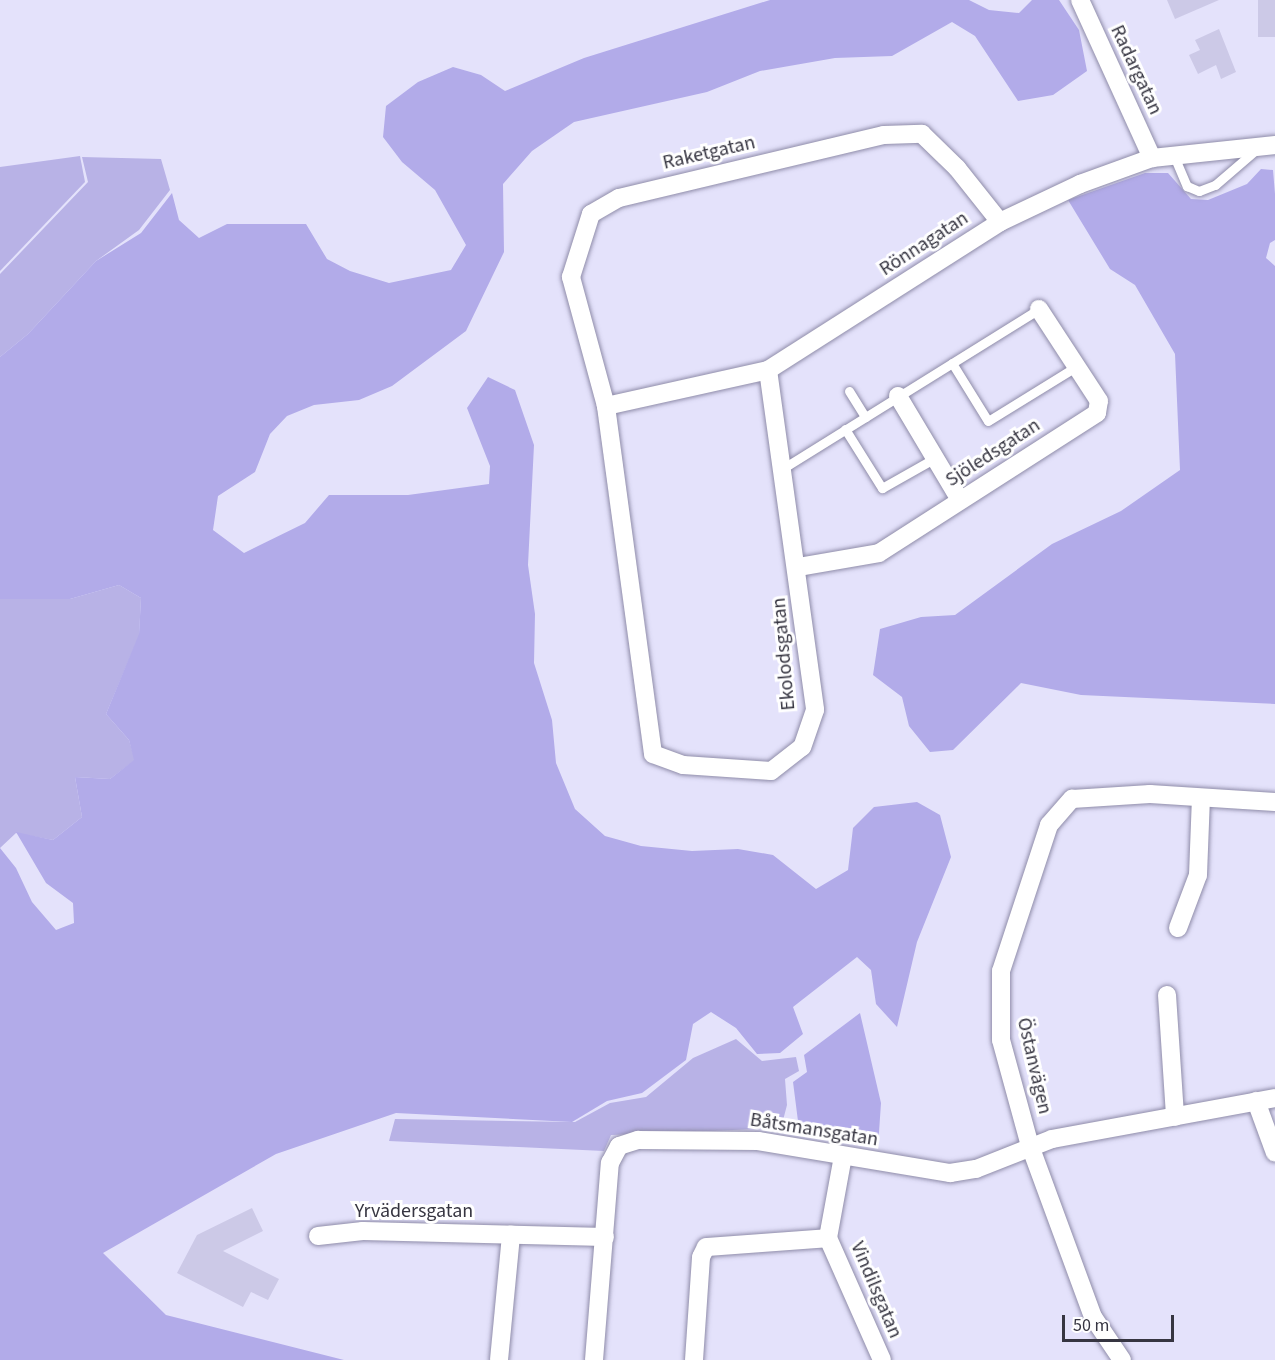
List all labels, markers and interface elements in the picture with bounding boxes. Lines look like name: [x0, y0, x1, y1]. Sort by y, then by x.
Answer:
street label: Radargatan: [1105, 21, 1167, 119]
street label: Raketgatan: [660, 131, 758, 175]
street label: Rönnagatan: [875, 206, 973, 282]
street label: Sjöledsgatan: [941, 414, 1045, 492]
street label: Ekolodsgatan: [767, 597, 801, 711]
street label: Östanvägen: [1011, 1015, 1057, 1117]
street label: Båtsmansgatan: [748, 1108, 880, 1152]
street label: Yrvädersgatan: [355, 1199, 473, 1223]
street label: Vindilsgatan: [845, 1238, 907, 1342]
scale bar: [1065, 1303, 1178, 1341]
text: 50 m: [1073, 1313, 1109, 1338]

